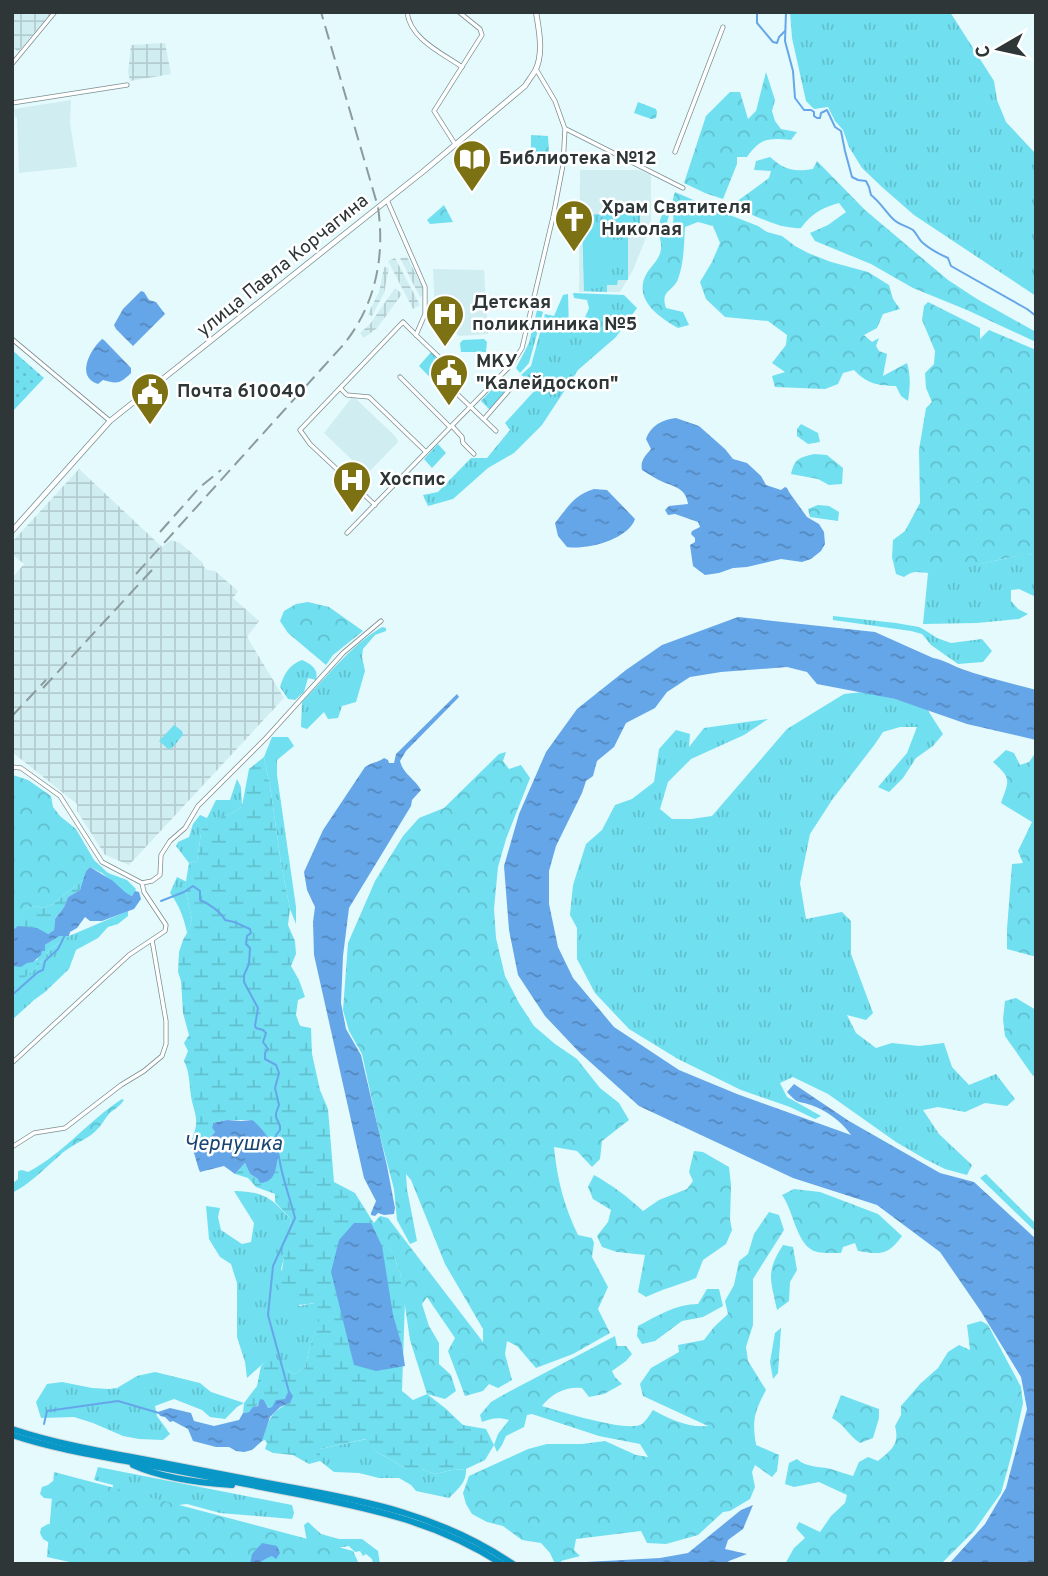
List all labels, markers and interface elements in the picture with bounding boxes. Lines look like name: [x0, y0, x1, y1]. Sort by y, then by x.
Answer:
north arrow: [964, 14, 1034, 84]
text: С: [971, 43, 997, 59]
library icon: Библиотека №12: [451, 138, 493, 193]
place label: Библиотека №12: [499, 147, 657, 171]
street label: улица Павла Корчагина: [192, 189, 374, 343]
place label: Храм Святителя Николая: [601, 196, 751, 242]
church icon: Храм Святителя Николая: [553, 198, 595, 253]
place label: Детская поликлиника №5: [472, 291, 637, 337]
hospital icon: Детская поликлиника №5: [424, 293, 466, 348]
place label: МКУ "Калейдоскоп": [476, 350, 618, 396]
public building icon: МКУ "Калейдоскоп": [428, 352, 470, 407]
public building icon: Почта 610040: [129, 371, 171, 426]
place label: Почта 610040: [177, 380, 306, 404]
hospital icon: Хоспис: [331, 459, 373, 514]
place label: Хоспис: [379, 468, 446, 492]
water label: Чернушка: [184, 1131, 282, 1158]

